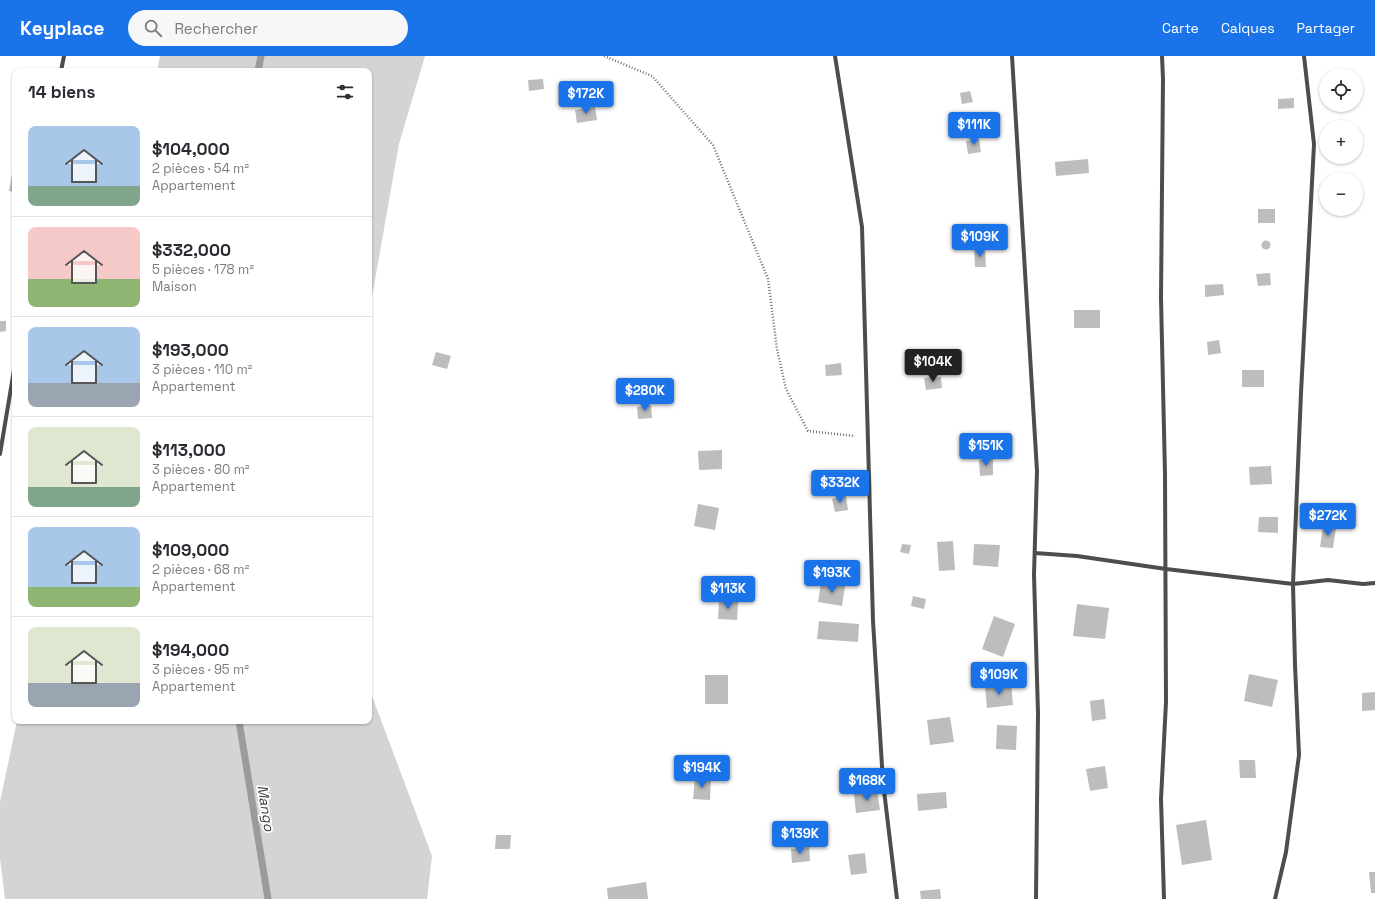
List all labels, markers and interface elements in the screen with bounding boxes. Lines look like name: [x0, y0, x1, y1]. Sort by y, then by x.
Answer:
search box: [128, 10, 408, 46]
text: Keyplace: [20, 16, 104, 41]
icon: search: [142, 17, 164, 39]
text: Rechercher: [174, 19, 258, 38]
text: Carte: [1162, 19, 1199, 37]
text: Calques: [1221, 19, 1275, 37]
text: Partager: [1297, 19, 1355, 37]
map controls: [1319, 68, 1363, 216]
button: locate: [1319, 68, 1363, 112]
text: 14 biens: [28, 81, 95, 103]
icon: filters: [334, 81, 356, 103]
pin: $172K: [558, 81, 614, 115]
text: $172K: [568, 85, 604, 102]
pin: $111K: [946, 112, 1002, 146]
text: $111K: [957, 116, 991, 133]
button: +: [1319, 120, 1363, 164]
text: $104,000: [152, 138, 230, 160]
icon: home: [60, 142, 108, 190]
text: 2 pièces · 54 m²: [152, 160, 249, 177]
button: −: [1319, 172, 1363, 216]
text: Appartement: [152, 177, 235, 194]
pin: $109K: [952, 224, 1008, 258]
text: $109K: [961, 228, 999, 245]
text: $332,000: [152, 239, 231, 261]
icon: home: [60, 243, 108, 291]
text: 5 pièces · 178 m²: [152, 261, 254, 278]
text: Maison: [152, 278, 197, 295]
text: $193,000: [152, 339, 229, 361]
icon: home: [60, 343, 108, 391]
pin: $104K: [905, 349, 961, 383]
text: $104K: [914, 353, 952, 370]
text: 3 pièces · 110 m²: [152, 361, 252, 378]
text: Appartement: [152, 378, 235, 395]
pin: $280K: [617, 378, 673, 412]
text: $280K: [625, 382, 665, 399]
pin: $151K: [958, 433, 1014, 467]
text: $151K: [968, 437, 1004, 454]
text: $113,000: [152, 439, 226, 461]
icon: home: [60, 443, 108, 491]
text: 3 pièces · 80 m²: [152, 461, 250, 478]
pin: $332K: [812, 470, 868, 504]
text: $332K: [820, 474, 860, 491]
text: Appartement: [152, 478, 235, 495]
pin: $272K: [1300, 503, 1356, 537]
text: $272K: [1309, 507, 1347, 524]
text: $109,000: [152, 539, 229, 561]
icon: home: [60, 543, 108, 591]
pin: $193K: [804, 560, 860, 594]
text: 2 pièces · 68 m²: [152, 561, 249, 578]
text: $193K: [813, 564, 851, 581]
pin: $113K: [700, 576, 756, 610]
text: Appartement: [152, 578, 235, 595]
text: $113K: [710, 580, 746, 597]
text: $194,000: [152, 639, 229, 661]
icon: home: [60, 643, 108, 691]
text: 3 pièces · 95 m²: [152, 661, 249, 678]
pin: $109K: [971, 662, 1027, 696]
text: $109K: [980, 666, 1018, 683]
text: Appartement: [152, 678, 235, 695]
pin: $194K: [674, 755, 730, 789]
text: $194K: [683, 759, 721, 776]
pin: $168K: [839, 768, 895, 802]
text: $168K: [848, 772, 886, 789]
water label: Mango: [253, 784, 279, 833]
pin: $139K: [772, 821, 828, 855]
text: $139K: [781, 825, 819, 842]

